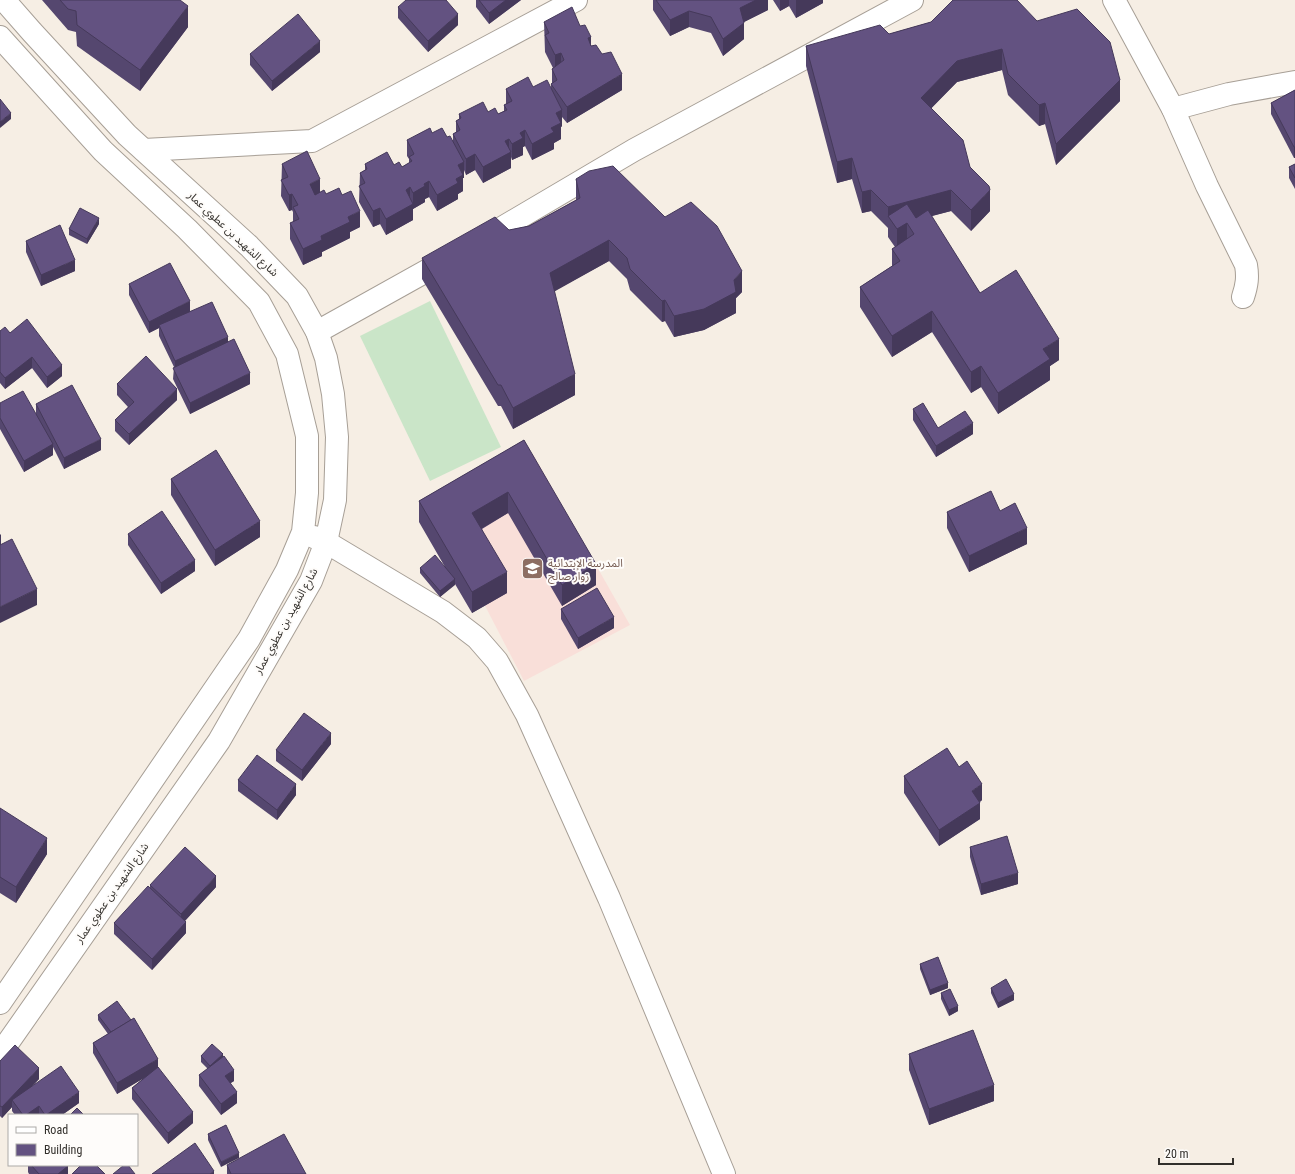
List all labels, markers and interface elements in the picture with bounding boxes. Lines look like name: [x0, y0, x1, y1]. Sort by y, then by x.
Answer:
street label: شارع الشهيد بن عطوي عمار: [183, 188, 281, 281]
school or university icon: المدرسة الإبتدائية زوار صالح: [519, 556, 545, 582]
place label: المدرسة الإبتدائية زوار صالح: [548, 557, 623, 584]
street label: شارع الشهيد بن عطوي عمار: [251, 566, 323, 678]
street label: شارع الشهيد بن عطوي عمار: [72, 840, 154, 948]
legend: [8, 1114, 138, 1166]
text: Road: [44, 1123, 68, 1137]
scale bar: [1159, 1140, 1233, 1166]
text: Building: [44, 1143, 82, 1157]
text: 20 m: [1165, 1147, 1189, 1161]

